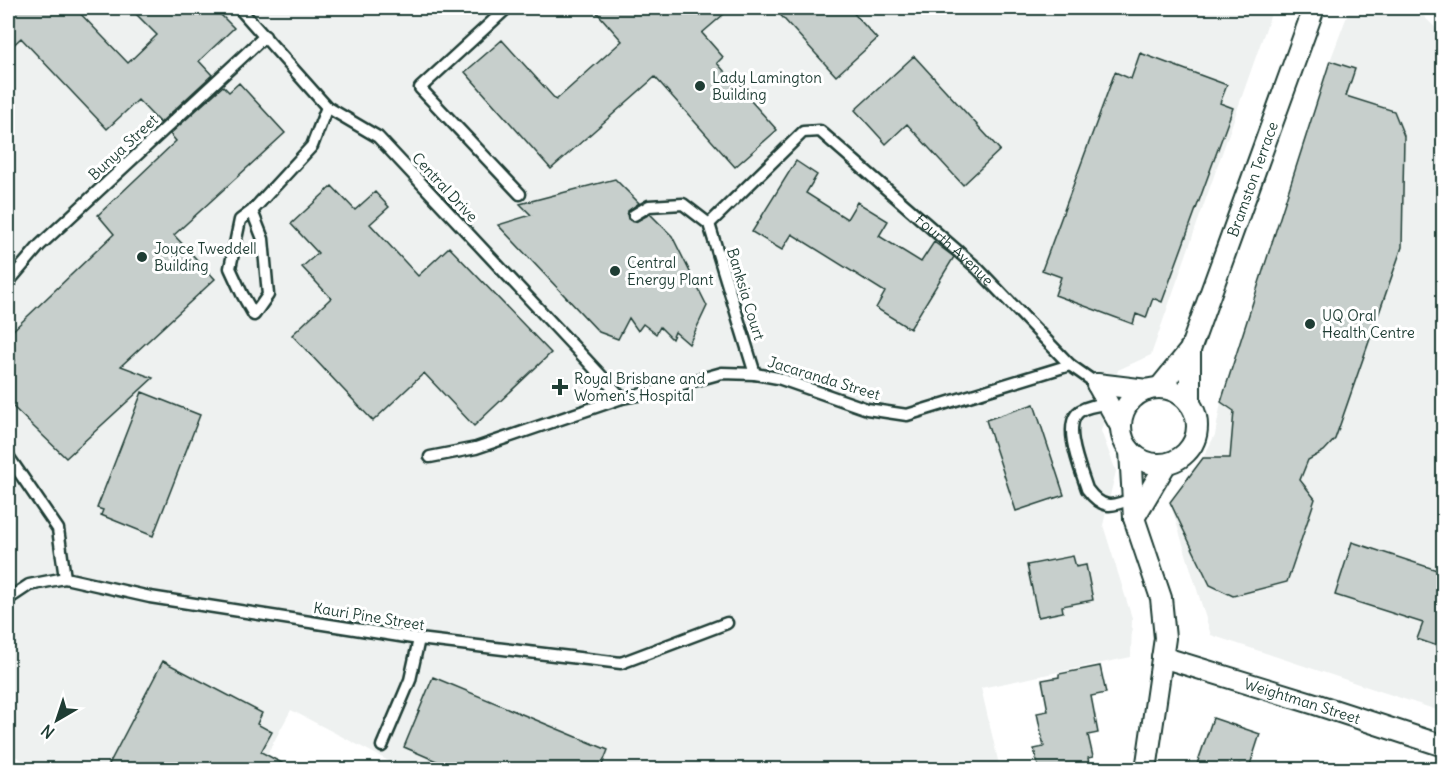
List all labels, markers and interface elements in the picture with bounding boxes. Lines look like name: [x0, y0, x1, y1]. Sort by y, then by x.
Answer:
place label: Lady Lamington Building: [712, 68, 822, 104]
marker: Lady Lamington Building: [693, 79, 707, 93]
street label: Bunya Street: [84, 110, 162, 184]
street label: Bramston Terrace: [1222, 119, 1282, 239]
street label: Central Drive: [408, 148, 482, 226]
street label: Fourth Avenue: [912, 209, 998, 289]
place label: Joyce Tweddell Building: [154, 239, 257, 275]
street label: Banksia Court: [723, 246, 769, 342]
marker: Joyce Tweddell Building: [135, 250, 149, 264]
place label: Central Energy Plant: [627, 253, 713, 289]
marker: Central Energy Plant: [608, 264, 622, 278]
place label: UQ Oral Health Centre: [1322, 306, 1415, 342]
marker: UQ Oral Health Centre: [1303, 317, 1317, 331]
street label: Jacaranda Street: [766, 352, 882, 404]
place label: Royal Brisbane and Women’s Hospital: [574, 369, 705, 405]
marker: Royal Brisbane and Women’s Hospital: [551, 378, 569, 396]
street label: Kauri Pine Street: [312, 598, 426, 634]
street label: Weightman Street: [1242, 673, 1363, 728]
north arrow: [27, 690, 87, 750]
text: N: [37, 720, 58, 743]

